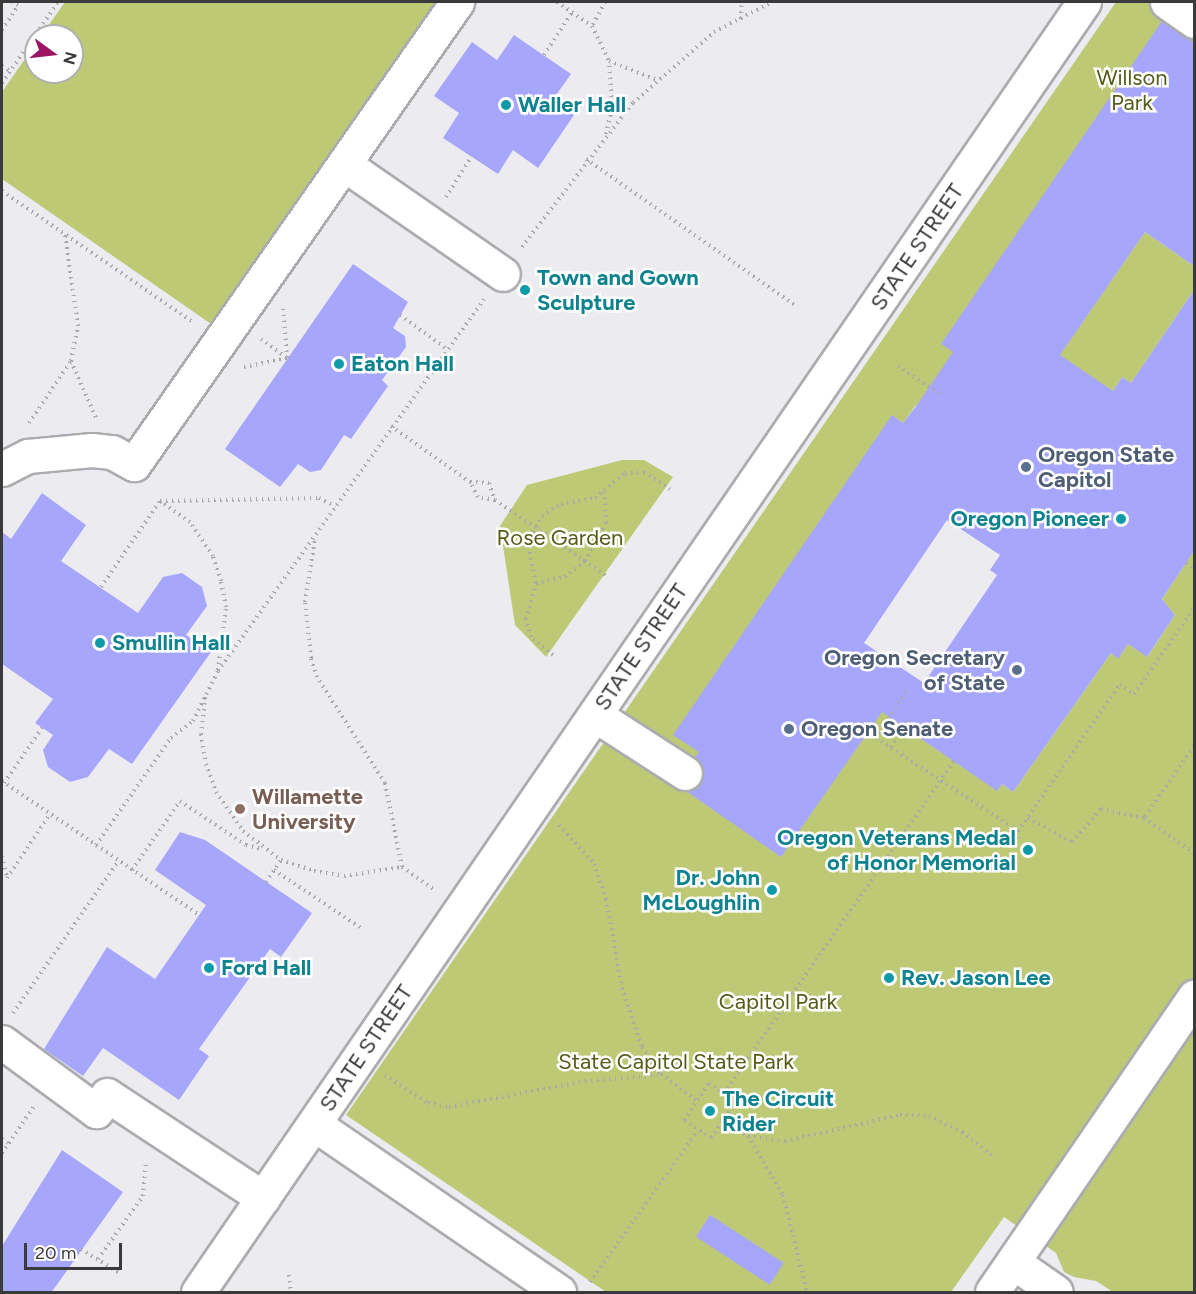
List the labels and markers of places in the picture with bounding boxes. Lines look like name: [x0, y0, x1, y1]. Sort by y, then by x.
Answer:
place label: Waller Hall: [518, 92, 626, 118]
marker: Waller Hall: [499, 98, 513, 112]
place label: Town and Gown Sculpture: [537, 264, 699, 316]
marker: Town and Gown Sculpture: [518, 283, 532, 297]
place label: Eaton Hall: [351, 351, 454, 377]
marker: Eaton Hall: [332, 357, 346, 371]
place label: Oregon State Capitol: [1038, 441, 1174, 493]
marker: Oregon State Capitol: [1019, 460, 1033, 474]
place label: Oregon Pioneer: [950, 506, 1109, 532]
marker: Oregon Pioneer: [1114, 512, 1128, 526]
place label: Smullin Hall: [112, 630, 230, 656]
marker: Smullin Hall: [93, 636, 107, 650]
place label: Oregon Secretary of State: [824, 644, 1005, 696]
marker: Oregon Secretary of State: [1010, 663, 1024, 677]
place label: Oregon Senate: [801, 716, 953, 742]
marker: Oregon Senate: [782, 722, 796, 736]
place label: Willamette University: [252, 783, 363, 834]
marker: Willamette University: [233, 802, 247, 816]
place label: Oregon Veterans Medal of Honor Memorial: [777, 824, 1016, 876]
marker: Oregon Veterans Medal of Honor Memorial: [1021, 843, 1035, 857]
place label: Dr. John McLoughlin: [643, 864, 760, 915]
marker: Dr. John McLoughlin: [765, 883, 779, 897]
place label: Ford Hall: [221, 955, 312, 981]
marker: Ford Hall: [202, 961, 216, 975]
place label: Rev. Jason Lee: [901, 965, 1051, 991]
marker: Rev. Jason Lee: [882, 971, 896, 985]
place label: The Circuit Rider: [722, 1085, 834, 1136]
marker: The Circuit Rider: [703, 1104, 717, 1118]

